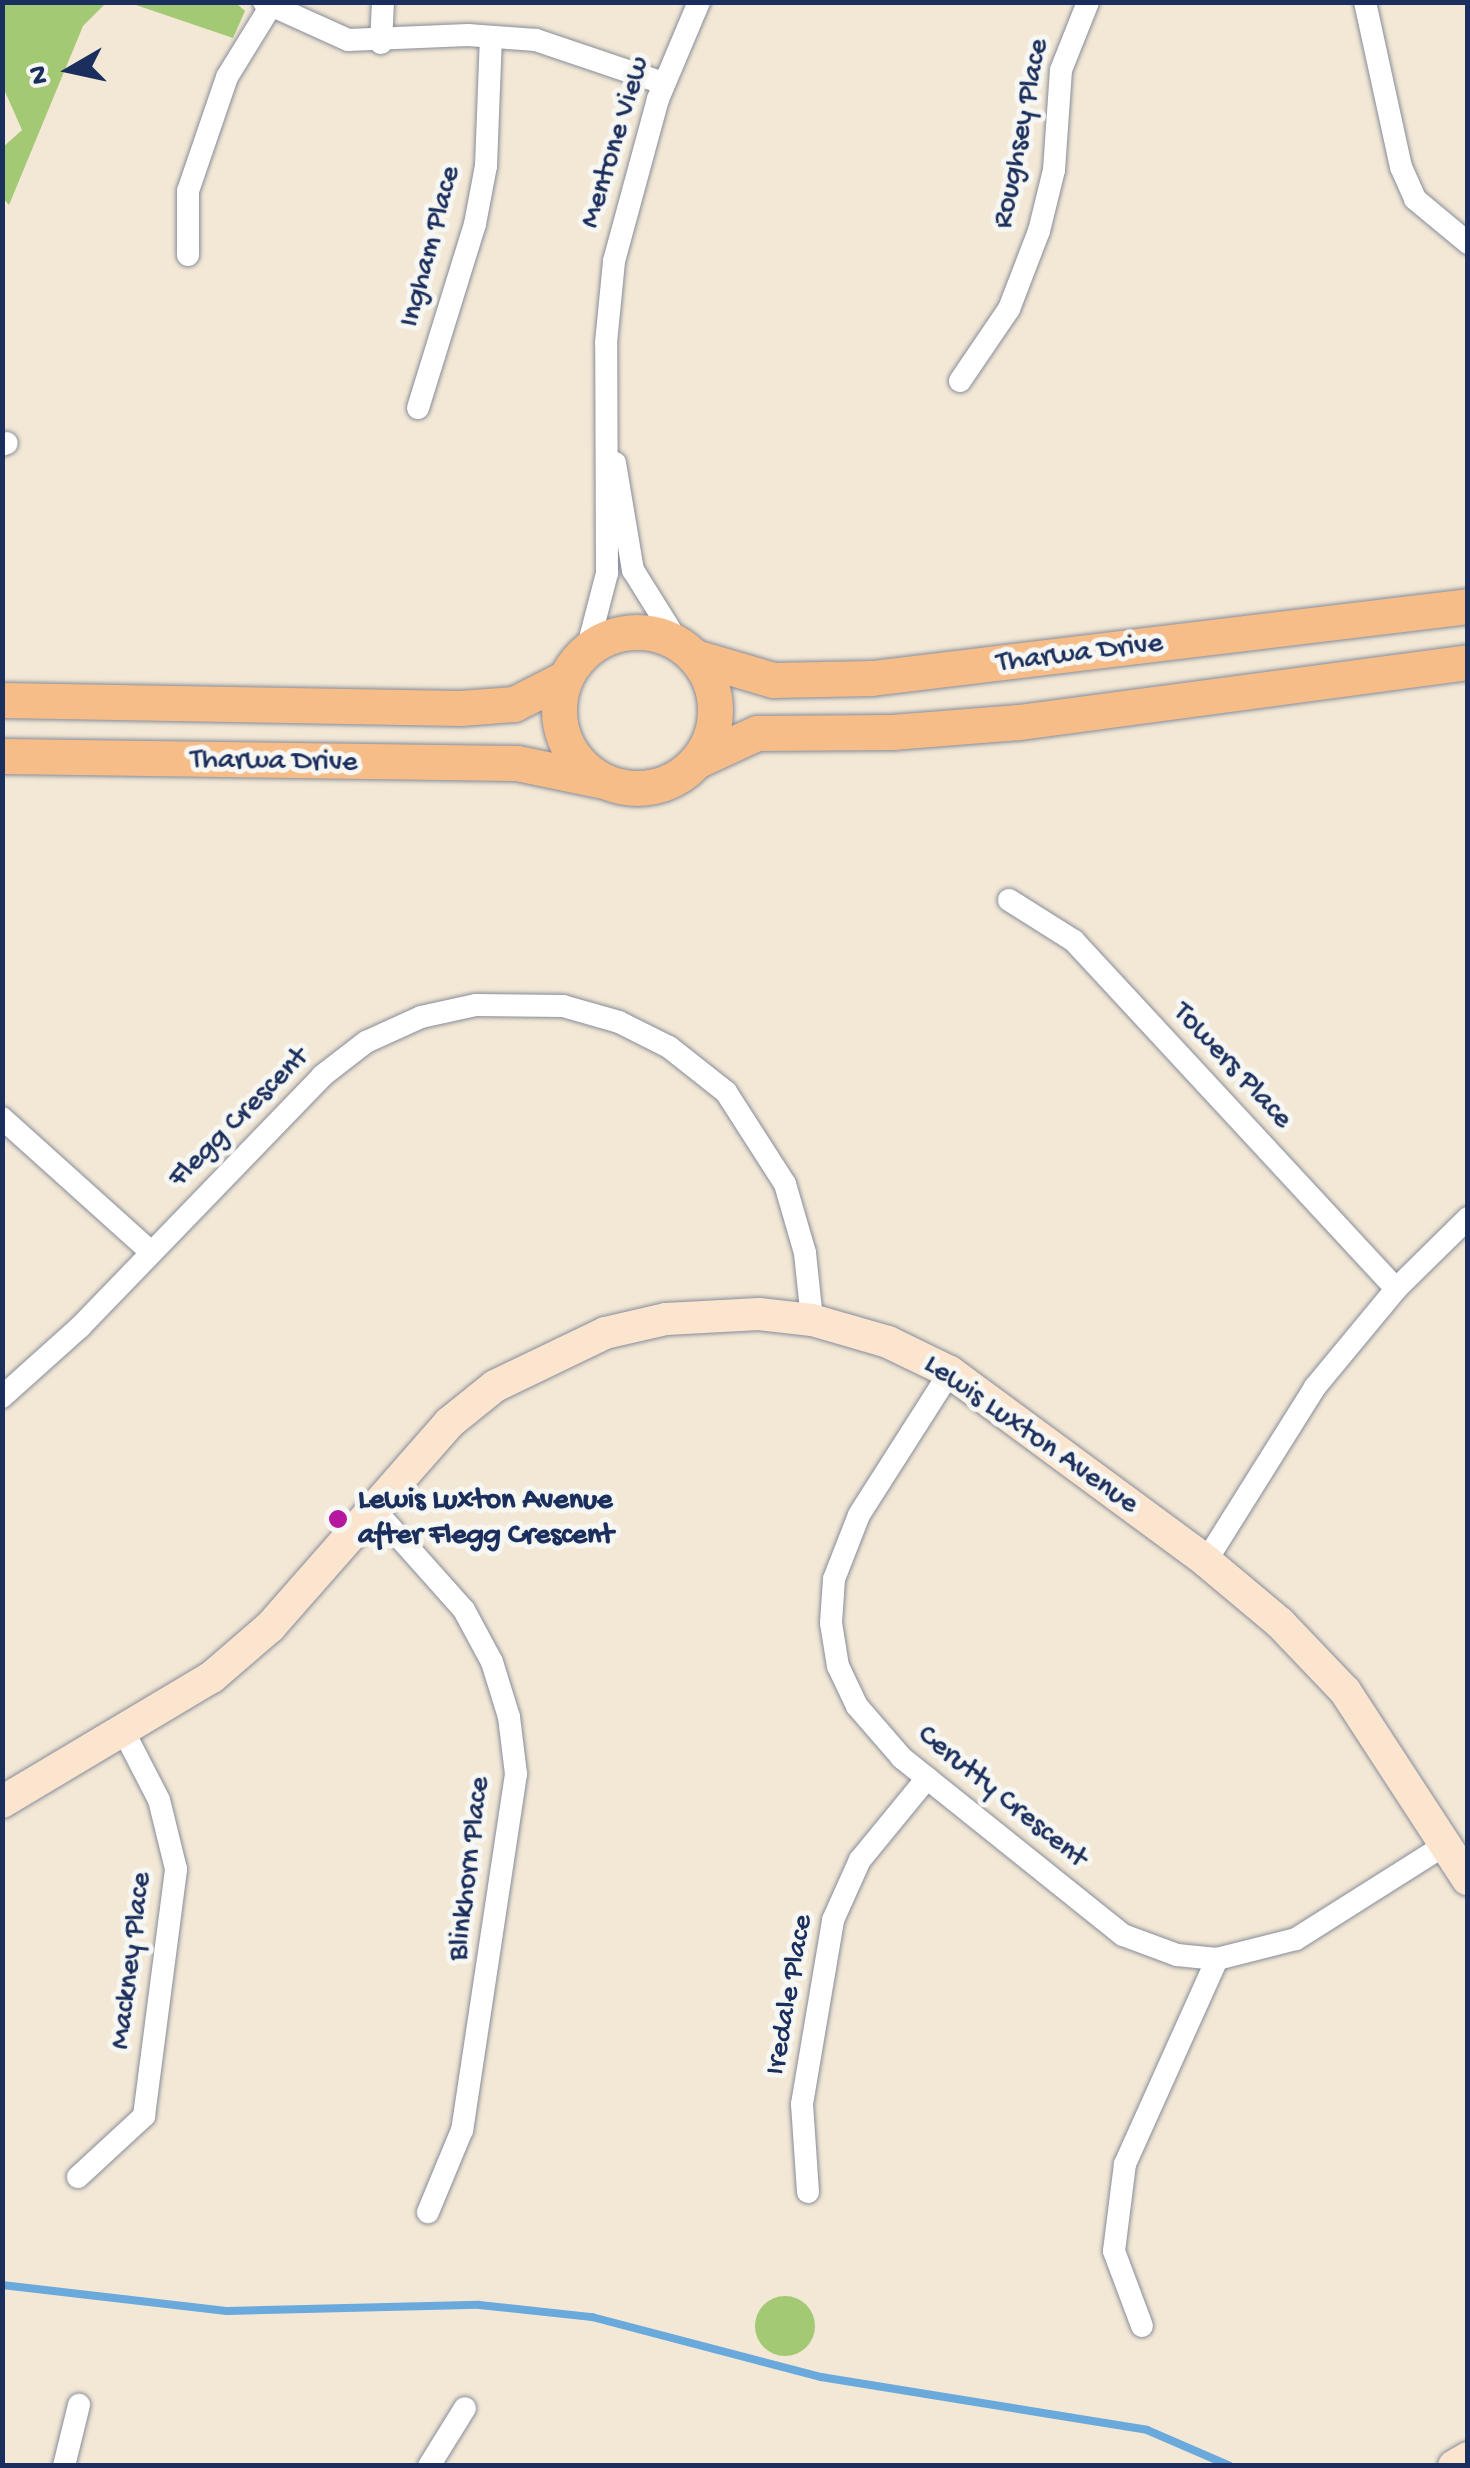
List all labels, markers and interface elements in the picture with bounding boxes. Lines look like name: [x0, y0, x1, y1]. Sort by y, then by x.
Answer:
north arrow: [20, 20, 120, 120]
street label: Roughsey Place: [987, 36, 1059, 232]
street label: Mentone View: [574, 53, 660, 233]
text: N: [22, 63, 58, 86]
street label: Ingham Place: [393, 163, 471, 331]
street label: Tharwa Drive: [995, 627, 1165, 683]
street label: Tharwa Drive: [190, 744, 358, 782]
street label: Towers Place: [1163, 996, 1299, 1138]
street label: Flegg Crescent: [162, 1041, 318, 1197]
street label: Lewis Luxton Avenue: [915, 1348, 1145, 1524]
place label: Lewis Luxton Avenue after Flegg Crescent: [358, 1484, 614, 1554]
marker: Lewis Luxton Avenue after Flegg Crescent: [327, 1508, 349, 1530]
street label: Cerutty Crescent: [909, 1718, 1093, 1878]
street label: Blinkhorn Place: [442, 1775, 500, 1963]
street label: Mackney Place: [104, 1870, 162, 2052]
street label: Iredale Place: [759, 1912, 823, 2078]

